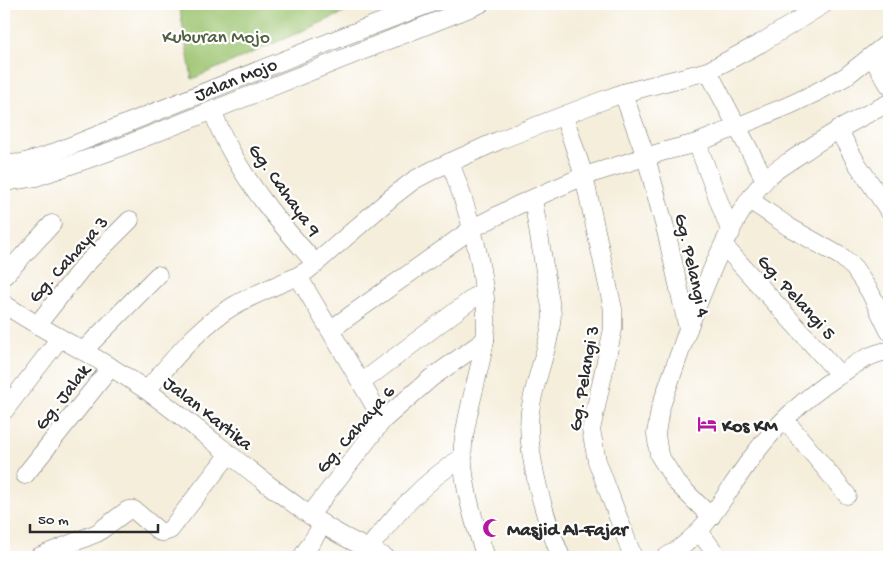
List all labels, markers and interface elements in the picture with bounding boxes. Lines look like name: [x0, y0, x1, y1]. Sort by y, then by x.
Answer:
park label: Kuburan Mojo: [162, 27, 270, 50]
street label: Jalan Mojo: [192, 54, 281, 108]
street label: Gg. Cahaya 9: [242, 140, 325, 242]
street label: Gg. Cahaya 3: [25, 212, 115, 309]
street label: Gg. Pelangi 4: [667, 212, 714, 320]
street label: Gg. Pelangi 5: [751, 251, 840, 346]
street label: Gg. Pelangi 3: [565, 324, 606, 433]
street label: Gg. Jalak: [31, 360, 97, 436]
street label: Jalan Kartika: [157, 373, 257, 458]
street label: Gg. Cahaya 6: [312, 381, 401, 479]
hotel icon: Kos KM: [696, 413, 718, 435]
place label: Kos KM: [721, 416, 778, 439]
scale bar: [30, 501, 158, 533]
text: 50 m: [38, 512, 69, 530]
mosque icon: Masjid Al-Fajar: [481, 517, 503, 539]
place label: Masjid Al-Fajar: [507, 520, 630, 543]

